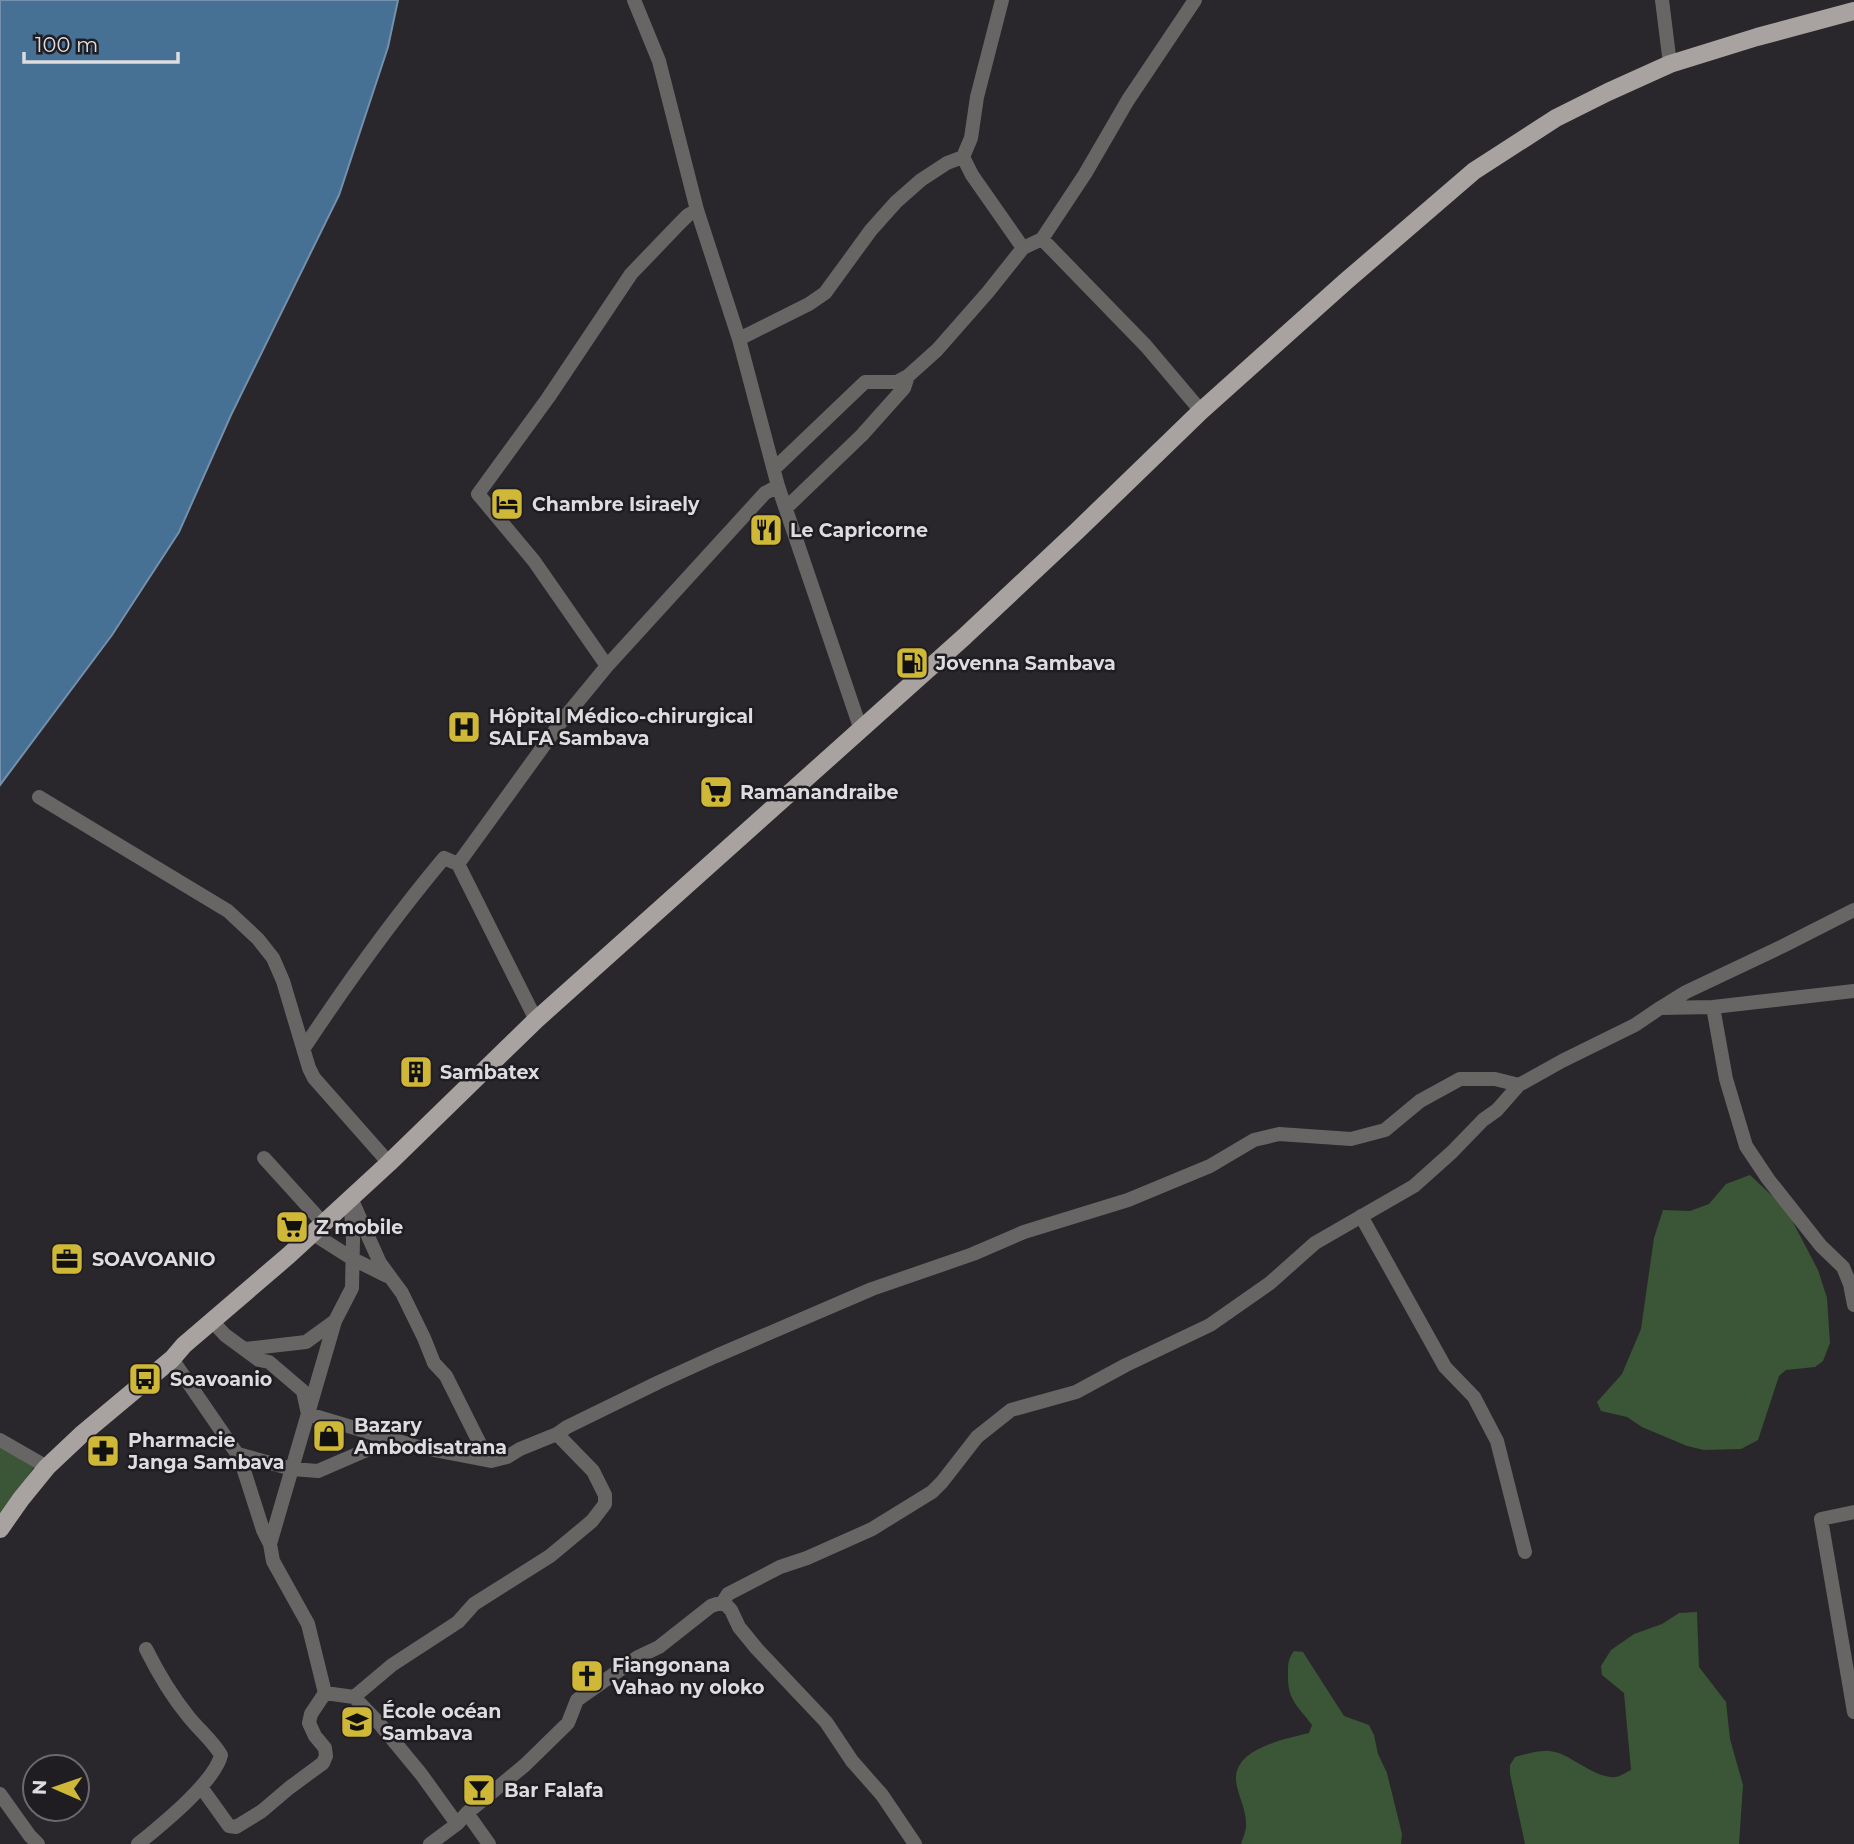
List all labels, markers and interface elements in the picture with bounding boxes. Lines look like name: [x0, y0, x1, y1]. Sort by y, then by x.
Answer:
scale bar: [24, 21, 178, 65]
text: 100 m: [35, 32, 98, 57]
hotel icon: Chambre Isiraely: [488, 485, 526, 523]
place label: Chambre Isiraely: [532, 493, 700, 516]
restaurant icon: Le Capricorne: [747, 511, 785, 549]
place label: Le Capricorne: [790, 519, 928, 542]
fuel station icon: Jovenna Sambava: [893, 644, 931, 682]
place label: Jovenna Sambava: [935, 652, 1116, 675]
place label: Hôpital Médico-chirurgical SALFA Sambava: [489, 705, 754, 750]
hospital icon: Hôpital Médico-chirurgical SALFA Sambava: [445, 708, 483, 746]
supermarket icon: Ramanandraibe: [697, 773, 735, 811]
place label: Ramanandraibe: [740, 781, 898, 804]
building icon: Sambatex: [397, 1053, 435, 1091]
place label: Sambatex: [440, 1061, 540, 1084]
supermarket icon: Z mobile: [273, 1208, 311, 1246]
place label: Z mobile: [316, 1216, 403, 1239]
office icon: SOAVOANIO: [48, 1240, 86, 1278]
place label: SOAVOANIO: [92, 1248, 216, 1271]
bus stop icon: Soavoanio: [126, 1360, 164, 1398]
place label: Soavoanio: [170, 1368, 272, 1391]
place label: Bazary Ambodisatrana: [353, 1414, 507, 1459]
shop icon: Bazary Ambodisatrana: [310, 1417, 348, 1455]
place label: Pharmacie Janga Sambava: [127, 1429, 285, 1474]
pharmacy icon: Pharmacie Janga Sambava: [84, 1432, 122, 1470]
place label: Fiangonana Vahao ny oloko: [611, 1654, 764, 1699]
church icon: Fiangonana Vahao ny oloko: [568, 1657, 606, 1695]
place label: École océan Sambava: [382, 1700, 501, 1745]
school or university icon: École océan Sambava: [338, 1703, 376, 1741]
north arrow: [21, 1753, 91, 1823]
bar icon: Bar Falafa: [460, 1771, 498, 1809]
text: N: [28, 1779, 51, 1796]
place label: Bar Falafa: [504, 1779, 604, 1802]

